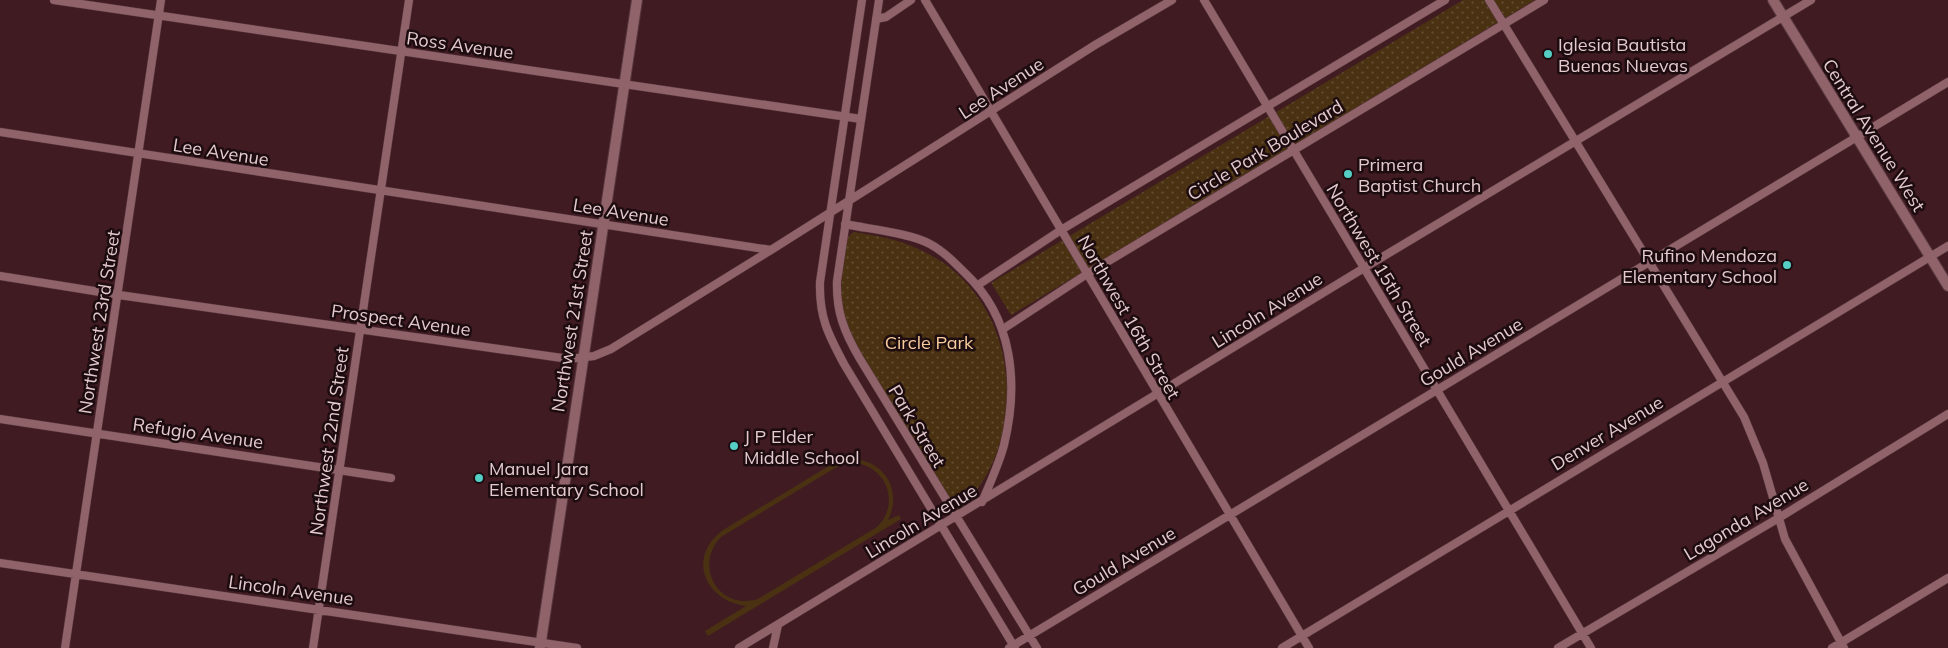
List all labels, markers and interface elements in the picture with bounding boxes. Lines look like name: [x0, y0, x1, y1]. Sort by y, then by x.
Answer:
street label: Ross Avenue: [405, 26, 515, 64]
place label: Iglesia Bautista Buenas Nuevas: [1558, 33, 1688, 77]
marker: Iglesia Bautista Buenas Nuevas: [1542, 48, 1554, 60]
street label: Lee Avenue: [954, 52, 1048, 124]
street label: Central Avenue West: [1818, 54, 1930, 216]
street label: Circle Park Boulevard: [1183, 94, 1347, 206]
street label: Lee Avenue: [171, 133, 271, 171]
place label: Primera Baptist Church: [1358, 153, 1481, 197]
marker: Primera Baptist Church: [1342, 168, 1354, 180]
street label: Northwest 15th Street: [1321, 180, 1437, 350]
street label: Lee Avenue: [571, 193, 671, 231]
street label: Northwest 23rd Street: [73, 228, 125, 416]
street label: Northwest 21st Street: [546, 228, 598, 414]
street label: Northwest 16th Street: [1073, 231, 1185, 403]
place label: Rufino Mendoza Elementary School: [1622, 244, 1777, 288]
marker: Rufino Mendoza Elementary School: [1781, 259, 1793, 271]
street label: Lincoln Avenue: [1208, 267, 1326, 353]
street label: Prospect Avenue: [330, 299, 472, 341]
street label: Gould Avenue: [1415, 312, 1527, 392]
park label: Circle Park: [885, 331, 974, 354]
street label: Northwest 22nd Street: [304, 345, 354, 537]
street label: Park Street: [883, 380, 951, 472]
street label: Denver Avenue: [1547, 390, 1667, 476]
street label: Refugio Avenue: [131, 412, 265, 454]
place label: J P Elder Middle School: [744, 425, 860, 469]
marker: J P Elder Middle School: [728, 440, 740, 452]
place label: Manuel Jara Elementary School: [489, 457, 644, 501]
marker: Manuel Jara Elementary School: [473, 472, 485, 484]
street label: Lagonda Avenue: [1680, 473, 1812, 565]
street label: Lincoln Avenue: [861, 479, 981, 563]
street label: Gould Avenue: [1068, 521, 1180, 601]
street label: Lincoln Avenue: [227, 570, 355, 610]

